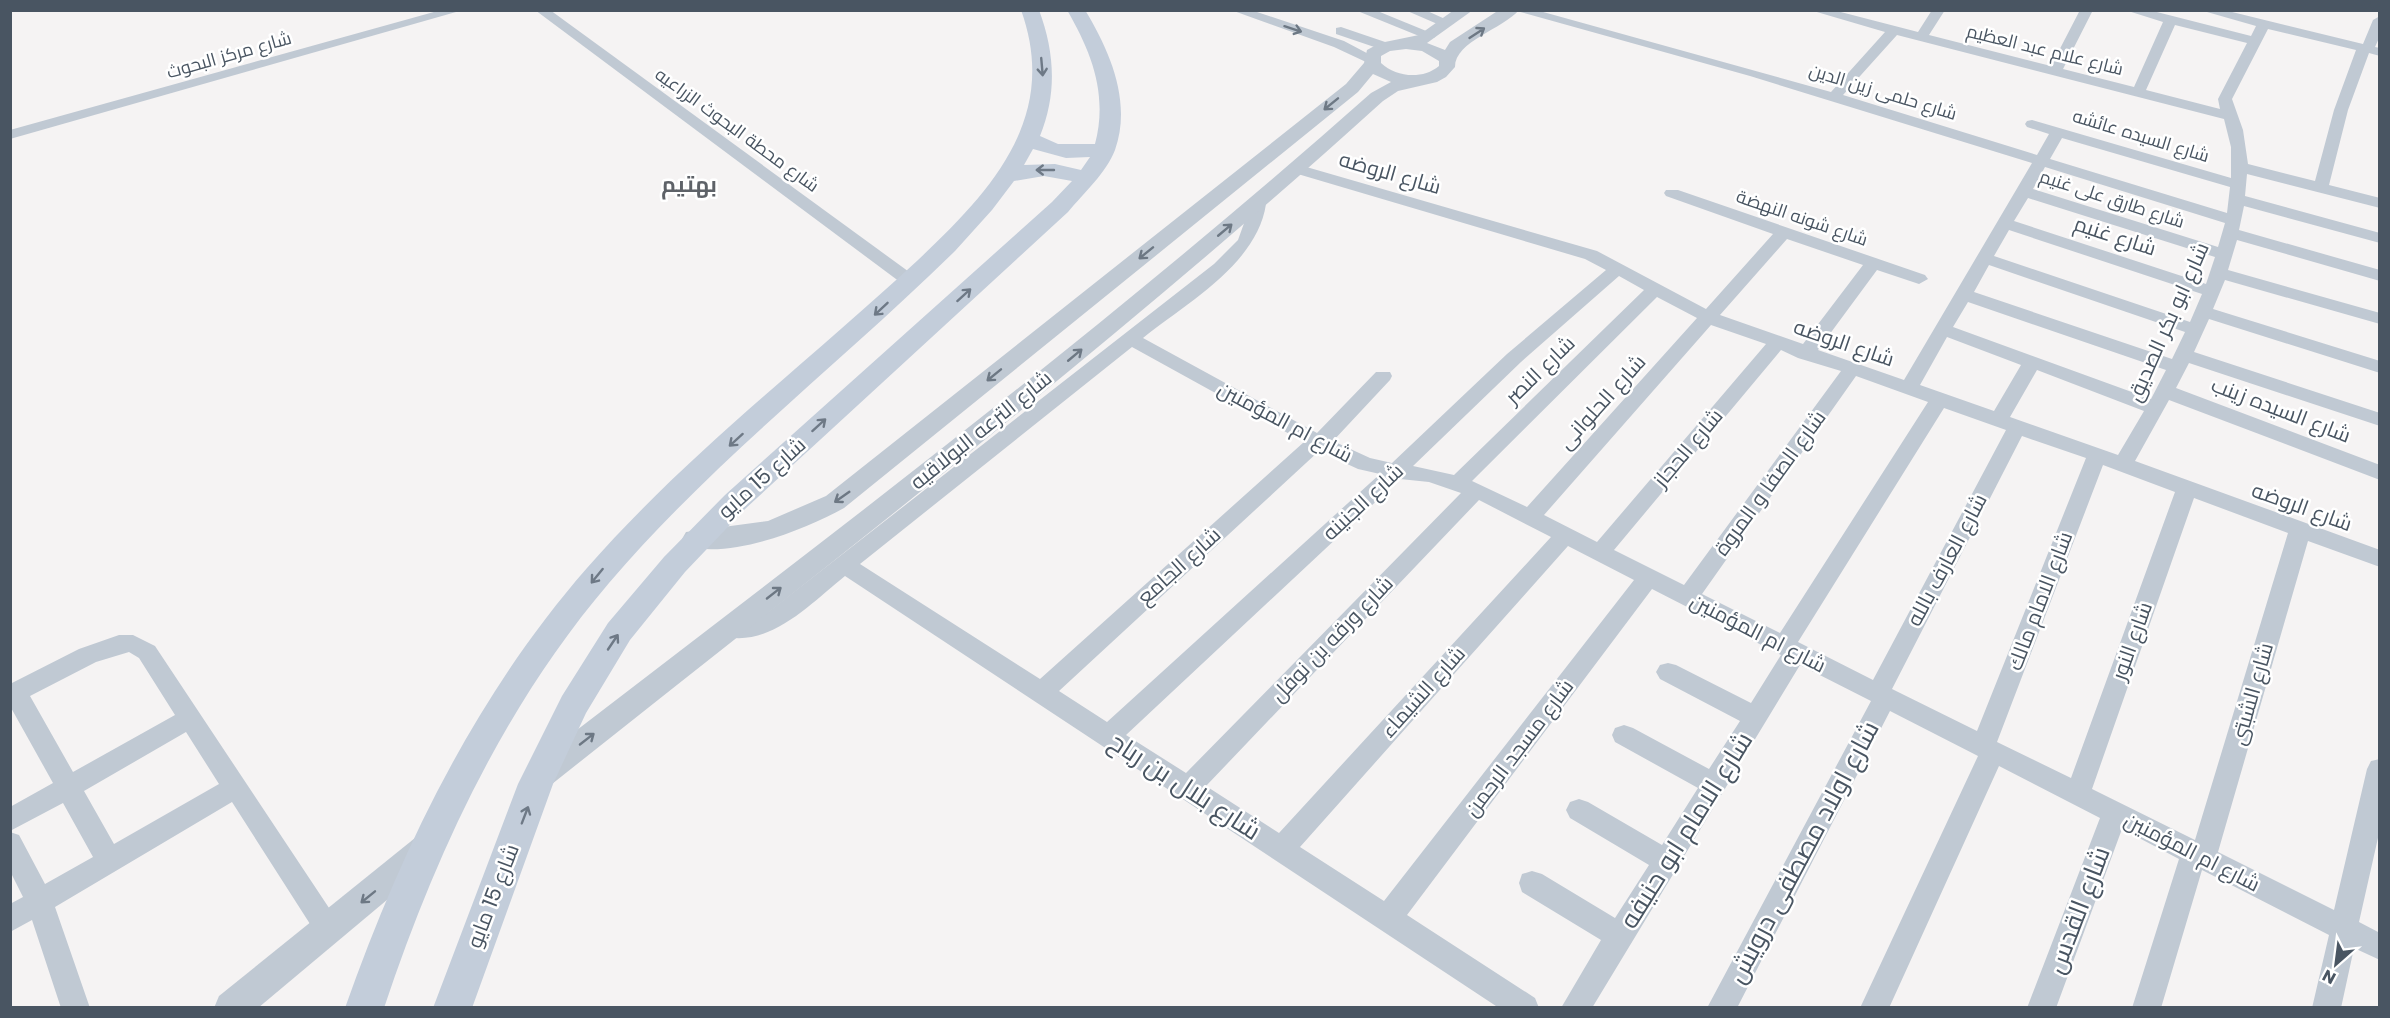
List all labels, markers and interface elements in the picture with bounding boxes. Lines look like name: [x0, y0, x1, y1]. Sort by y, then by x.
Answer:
street label: شارع علام عبد العظيم: [1964, 18, 2126, 81]
one-way arrow: [1283, 24, 1302, 35]
street label: شارع مركز البحوث: [164, 25, 294, 84]
one-way arrow: [1468, 27, 1484, 39]
one-way arrow: [1037, 57, 1048, 77]
street label: شارع حلمى زين الدين: [1806, 57, 1960, 126]
street label: شارع محطة البحوث الزراعيه: [650, 62, 824, 198]
one-way arrow: [1323, 98, 1339, 111]
street label: شارع السيده عائشه: [2070, 103, 2213, 168]
street label: شارع الروضه: [1336, 144, 1445, 201]
street label: شارع طارق على غنيم: [2037, 163, 2188, 234]
one-way arrow: [1035, 164, 1055, 176]
district label: بهتيم: [661, 169, 717, 200]
street label: شارع شونه النهضة: [1733, 183, 1871, 252]
street label: شارع غنيم: [2070, 209, 2160, 262]
one-way arrow: [1217, 224, 1233, 237]
street label: شارع ابو بكر الصديق: [2119, 238, 2216, 406]
one-way arrow: [1138, 246, 1154, 259]
one-way arrow: [956, 288, 971, 302]
one-way arrow: [873, 301, 888, 316]
street label: شارع الروضه: [1790, 312, 1898, 373]
street label: شارع النصر: [1497, 329, 1581, 411]
one-way arrow: [1067, 348, 1083, 361]
street label: شارع الحلوانى: [1551, 348, 1652, 456]
street label: شارع الترعه البولاقيه: [904, 363, 1058, 496]
one-way arrow: [987, 368, 1002, 382]
street label: شارع السيده زينب: [2207, 370, 2355, 449]
street label: شارع ام المؤمنين: [1213, 374, 1358, 469]
street label: شارع الحجاز: [1645, 402, 1729, 494]
street label: شارع الصفا و المروة: [1707, 404, 1832, 561]
one-way arrow: [811, 418, 826, 432]
street label: شارع 15 مايو: [711, 430, 812, 525]
one-way arrow: [729, 433, 744, 447]
street label: شارع الجنينه: [1316, 457, 1409, 547]
street label: شارع الروضه: [2248, 475, 2356, 538]
street label: شارع العارف بالله: [1899, 488, 1994, 631]
one-way arrow: [834, 491, 850, 503]
street label: شارع الجامع: [1131, 520, 1227, 611]
street label: شارع الامام مالك: [2000, 527, 2079, 674]
one-way arrow: [591, 568, 604, 584]
street label: شارع ورقه بن نوفل: [1264, 569, 1399, 708]
street label: شارع ام المؤمنين: [1685, 586, 1831, 679]
one-way arrow: [766, 587, 782, 600]
street label: شارع النور: [2104, 598, 2159, 685]
one-way arrow: [607, 634, 619, 651]
street label: شارع الشبتى: [2223, 639, 2280, 748]
street label: شارع الشيماء: [1374, 640, 1471, 744]
street label: شارع مسجد الرحمن: [1457, 673, 1580, 823]
street label: شارع اولاد مصطفى درويش: [1718, 714, 1888, 990]
street label: شارع بلال بن رباح: [1102, 723, 1268, 849]
street label: شارع الامام ابو حنيفه: [1611, 725, 1761, 935]
one-way arrow: [579, 732, 595, 745]
street label: شارع ام المؤمنين: [2119, 805, 2265, 898]
one-way arrow: [520, 807, 531, 825]
street label: شارع 15 مايو: [459, 840, 526, 952]
street label: شارع القدس: [2037, 841, 2119, 979]
one-way arrow: [360, 891, 376, 904]
north arrow: [2306, 934, 2366, 994]
text: N: [2318, 964, 2340, 990]

